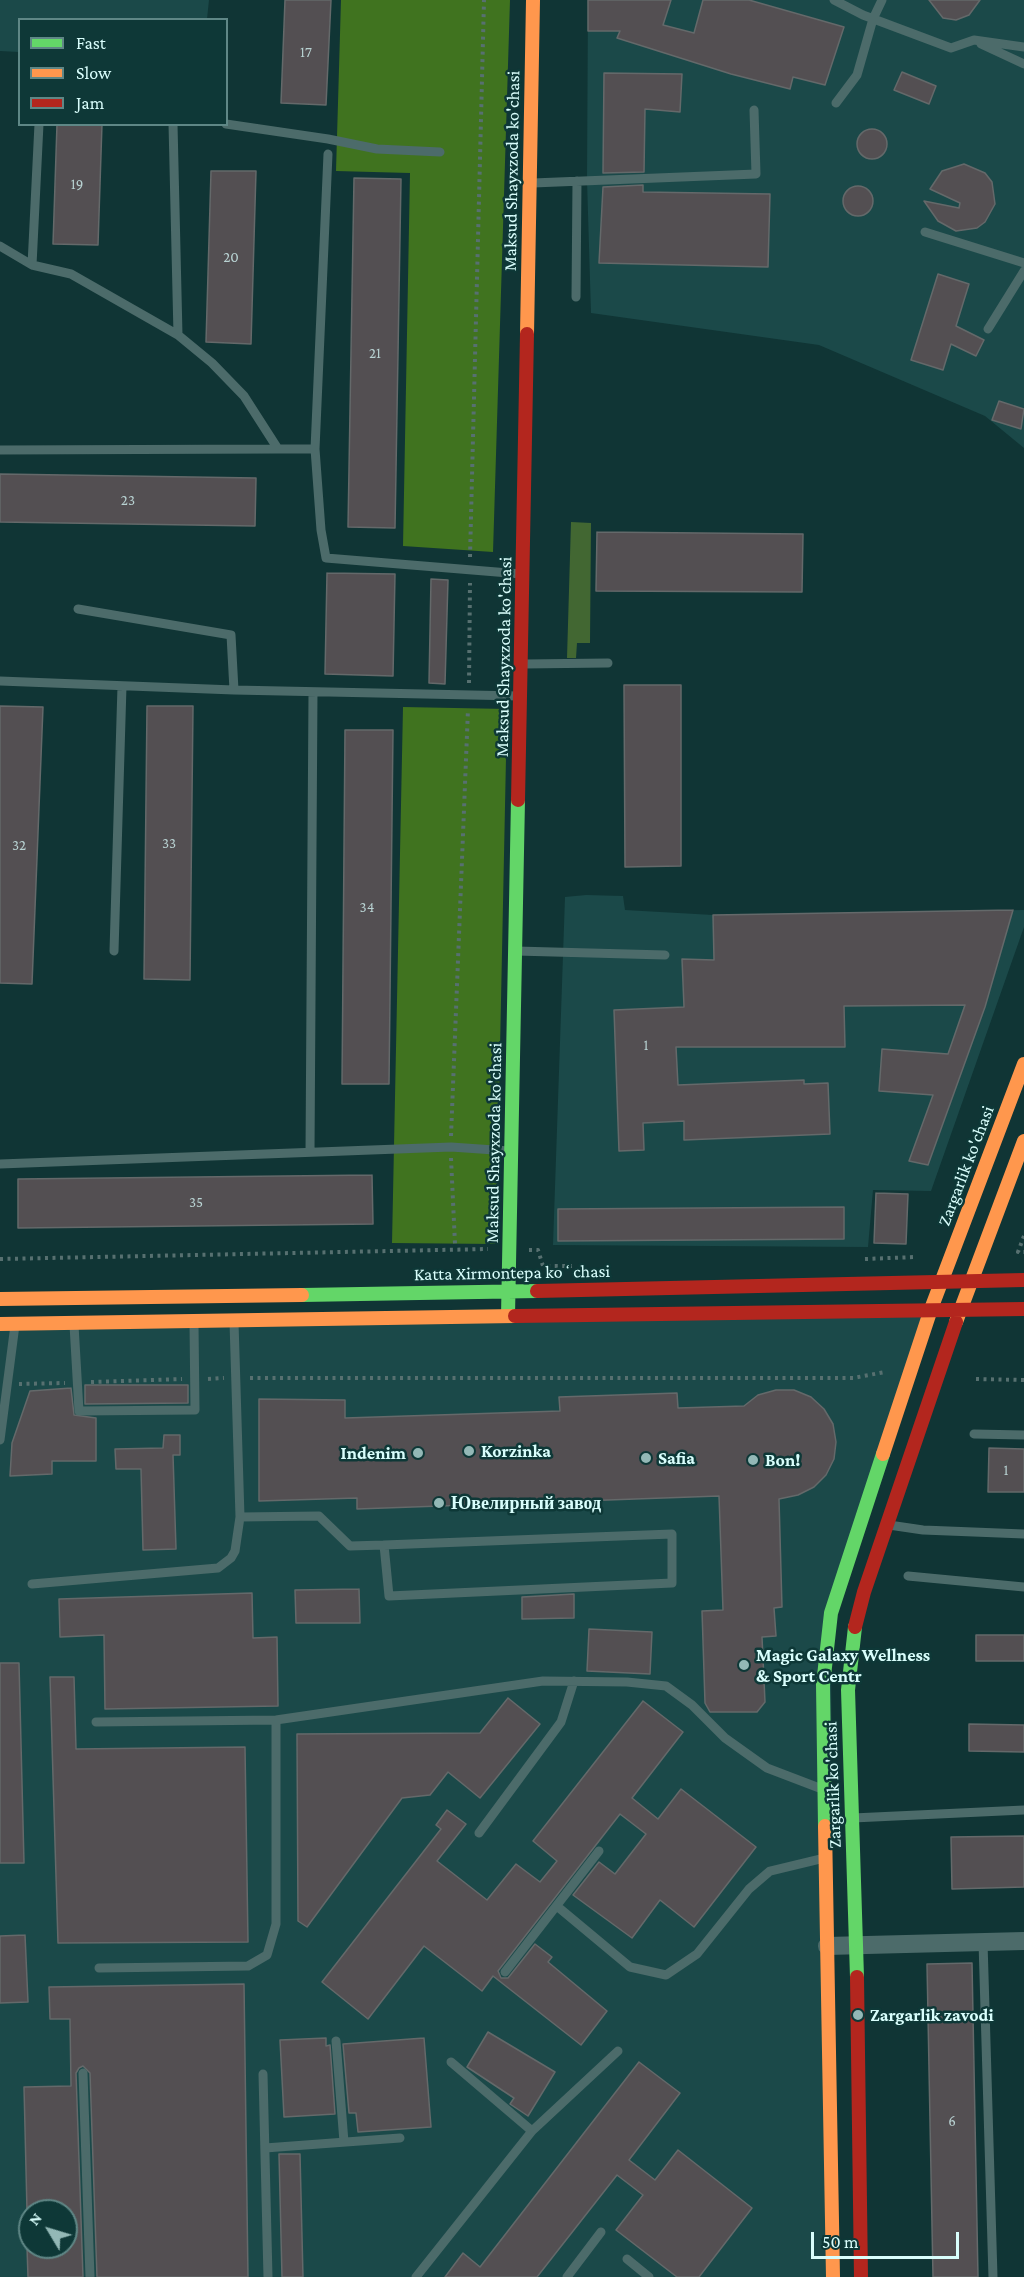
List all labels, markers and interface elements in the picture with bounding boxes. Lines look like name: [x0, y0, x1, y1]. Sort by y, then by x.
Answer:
legend: [18, 18, 228, 126]
text: Fast: [76, 33, 106, 53]
house number: 17: [300, 43, 312, 61]
text: Slow: [76, 63, 111, 83]
street label: Maksud Shayxzoda ko'chasi: [499, 71, 525, 271]
text: Jam: [76, 93, 104, 113]
house number: 19: [71, 175, 83, 193]
house number: 20: [223, 248, 239, 266]
house number: 21: [369, 344, 381, 362]
house number: 23: [121, 491, 135, 509]
street label: Maksud Shayxzoda ko'chasi: [491, 557, 517, 757]
house number: 33: [162, 834, 176, 852]
house number: 32: [12, 836, 26, 854]
house number: 34: [360, 898, 374, 916]
house number: 1: [644, 1036, 648, 1054]
street label: Maksud Shayxzoda ko'chasi: [481, 1043, 507, 1243]
street label: Zargarlik ko'chasi: [933, 1103, 999, 1229]
house number: 35: [189, 1193, 203, 1211]
street label: Katta Xirmontepa koʻchasi: [414, 1260, 610, 1286]
place label: Korzinka: [481, 1440, 551, 1462]
place label: Indenim: [341, 1442, 406, 1464]
marker: Korzinka: [462, 1444, 476, 1458]
marker: Indenim: [411, 1446, 425, 1460]
place label: Safia: [658, 1447, 695, 1469]
place label: Bon!: [765, 1449, 800, 1471]
marker: Safia: [639, 1451, 653, 1465]
marker: Bon!: [746, 1453, 760, 1467]
house number: 1: [1004, 1461, 1008, 1479]
place label: Ювелирный завод: [451, 1492, 601, 1514]
marker: Ювелирный завод: [432, 1496, 446, 1510]
place label: Magic Galaxy Wellness & Sport Centr: [756, 1644, 930, 1686]
marker: Magic Galaxy Wellness & Sport Centr: [737, 1658, 751, 1672]
street label: Zargarlik ko'chasi: [820, 1721, 846, 1849]
place label: Zargarlik zavodi: [870, 2004, 994, 2026]
marker: Zargarlik zavodi: [851, 2008, 865, 2022]
house number: 6: [948, 2112, 956, 2130]
north arrow: [18, 2199, 78, 2259]
text: N: [25, 2209, 45, 2228]
scale bar: [814, 2220, 962, 2258]
text: 50 m: [822, 2232, 859, 2252]

